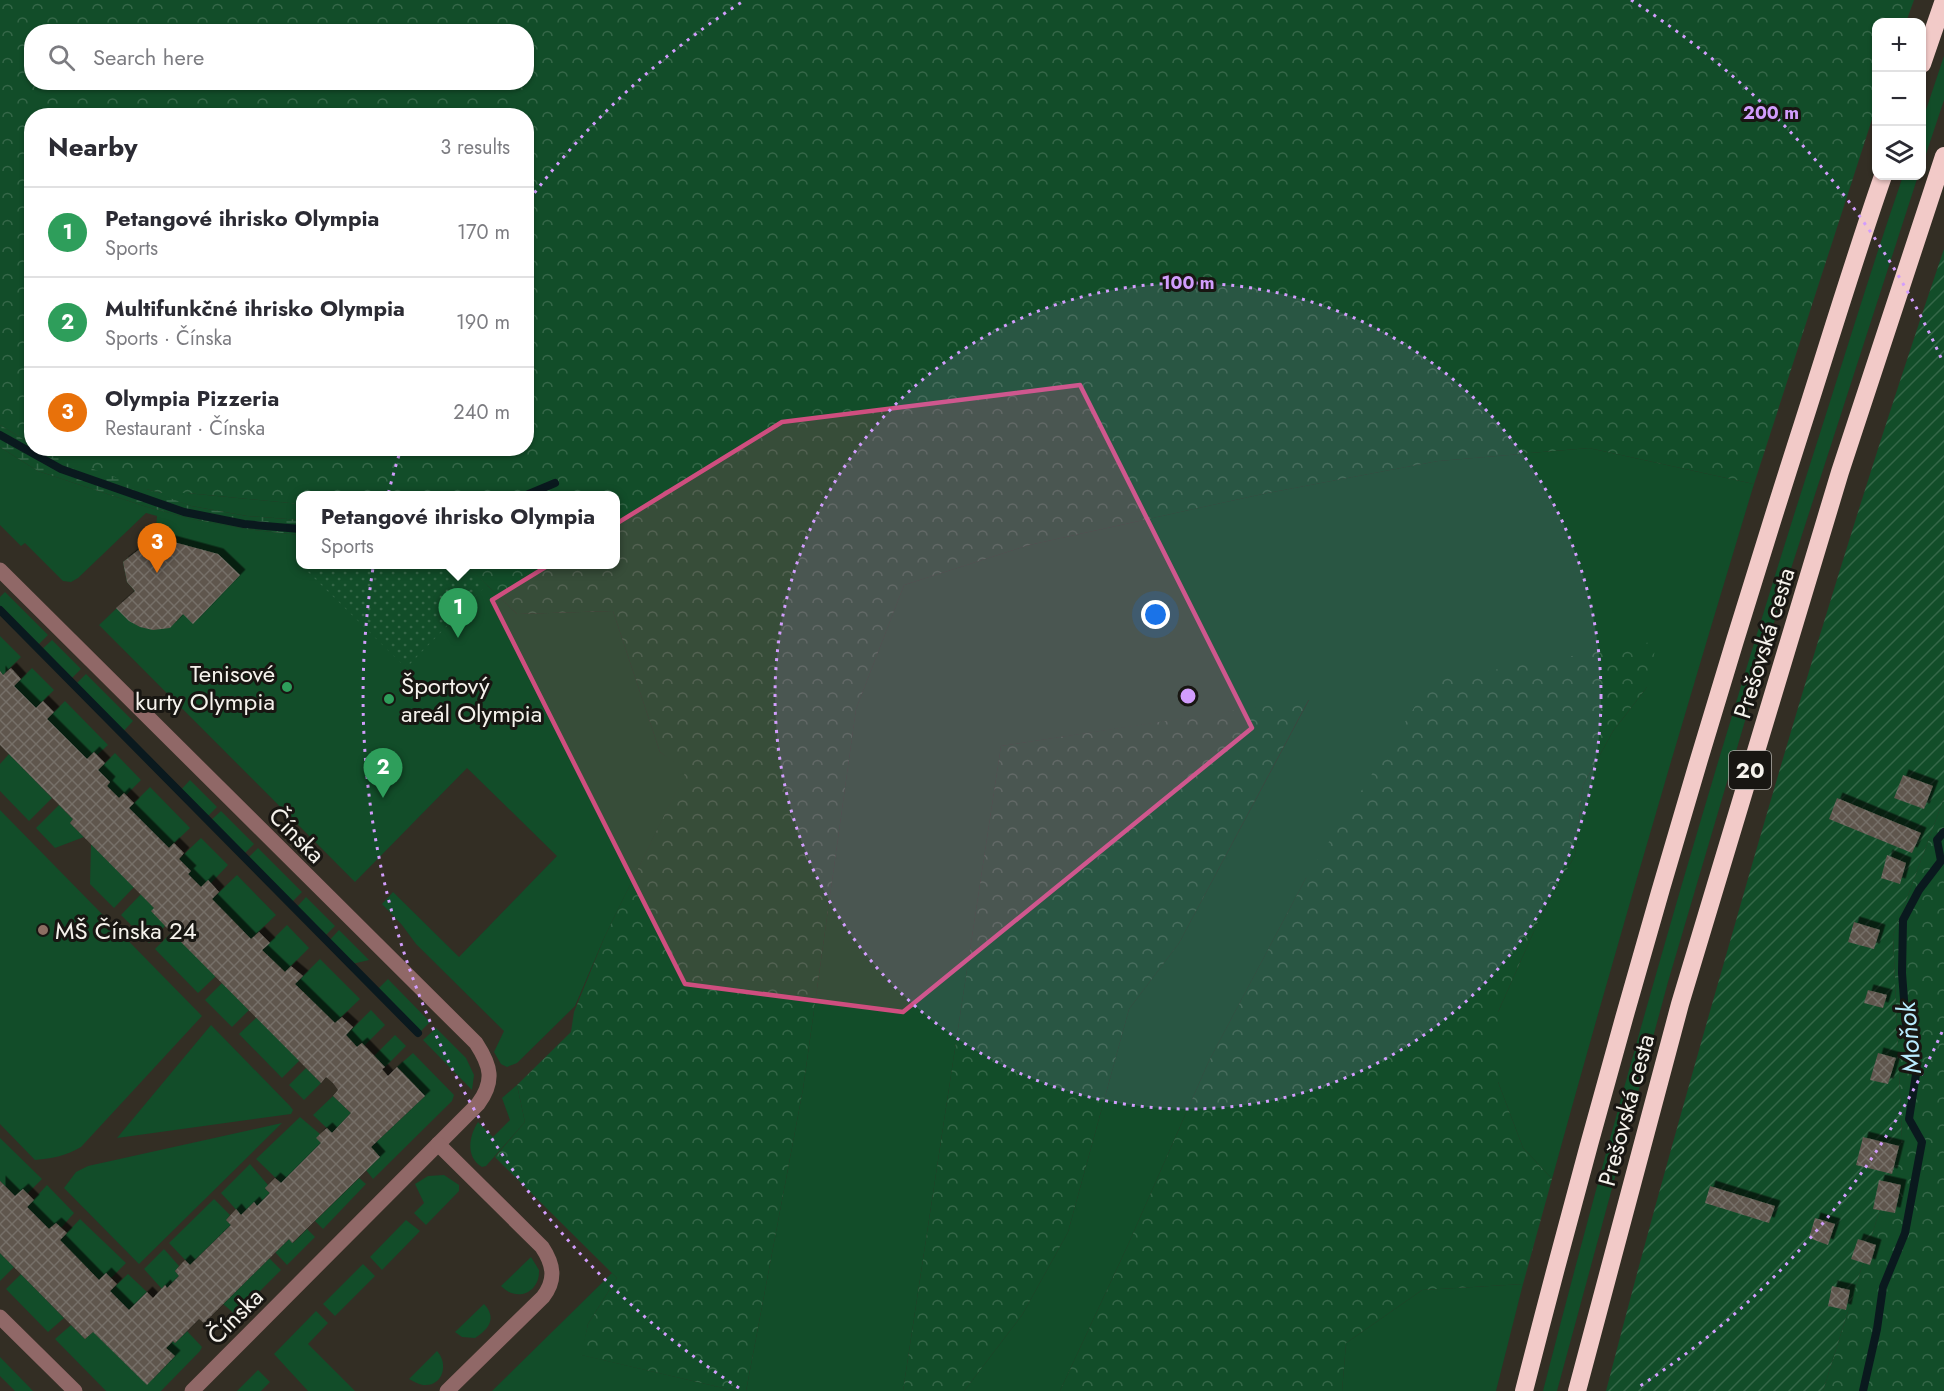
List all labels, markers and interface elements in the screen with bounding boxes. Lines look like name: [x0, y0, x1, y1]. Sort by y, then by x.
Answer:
map controls: [1872, 18, 1926, 180]
button: +: [1872, 18, 1926, 72]
search box: [24, 24, 534, 90]
icon: search: [45, 41, 78, 74]
text: Search here: [93, 41, 204, 73]
button: −: [1872, 72, 1926, 126]
text: 200 m: [1743, 100, 1799, 126]
button: layers: [1872, 126, 1926, 180]
text: Nearby: [48, 128, 137, 166]
text: 3 results: [440, 133, 510, 162]
text: Petangové ihrisko Olympia: [105, 202, 379, 234]
text: 1: [62, 218, 73, 247]
text: 170 m: [457, 218, 510, 247]
text: Sports: [105, 234, 158, 263]
text: 100 m: [1161, 270, 1215, 296]
text: Multifunkčné ihrisko Olympia: [105, 292, 405, 324]
text: 2: [61, 308, 74, 337]
text: 190 m: [456, 308, 510, 337]
text: Sports · Čínska: [105, 324, 232, 353]
text: Olympia Pizzeria: [105, 382, 279, 414]
text: 3: [61, 398, 74, 427]
text: 240 m: [453, 398, 510, 427]
text: Restaurant · Čínska: [105, 414, 265, 443]
popup: [296, 491, 620, 569]
text: Petangové ihrisko Olympia: [321, 500, 595, 532]
pin: 3: [138, 524, 176, 573]
text: Sports: [321, 532, 374, 561]
street label: Prešovská cesta: [1724, 563, 1804, 723]
pin: 1: [438, 588, 478, 638]
your location: [1141, 600, 1170, 629]
place label: Tenisové kurty Olympia: [135, 656, 275, 719]
place label: Športový areál Olympia: [401, 668, 542, 731]
marker: Tenisové kurty Olympia: [280, 680, 294, 694]
centre of rings: [1178, 686, 1198, 706]
marker: Športový areál Olympia: [382, 692, 396, 706]
pin: 2: [364, 748, 403, 798]
road number: 20: [1729, 751, 1771, 789]
street label: Čínska: [261, 799, 333, 871]
place label: MŠ Čínska 24: [55, 913, 197, 948]
marker: MŠ Čínska 24: [36, 923, 50, 937]
water label: Moňok: [1887, 998, 1931, 1076]
street label: Prešovská cesta: [1589, 1030, 1663, 1190]
street label: Čínska: [199, 1280, 271, 1352]

